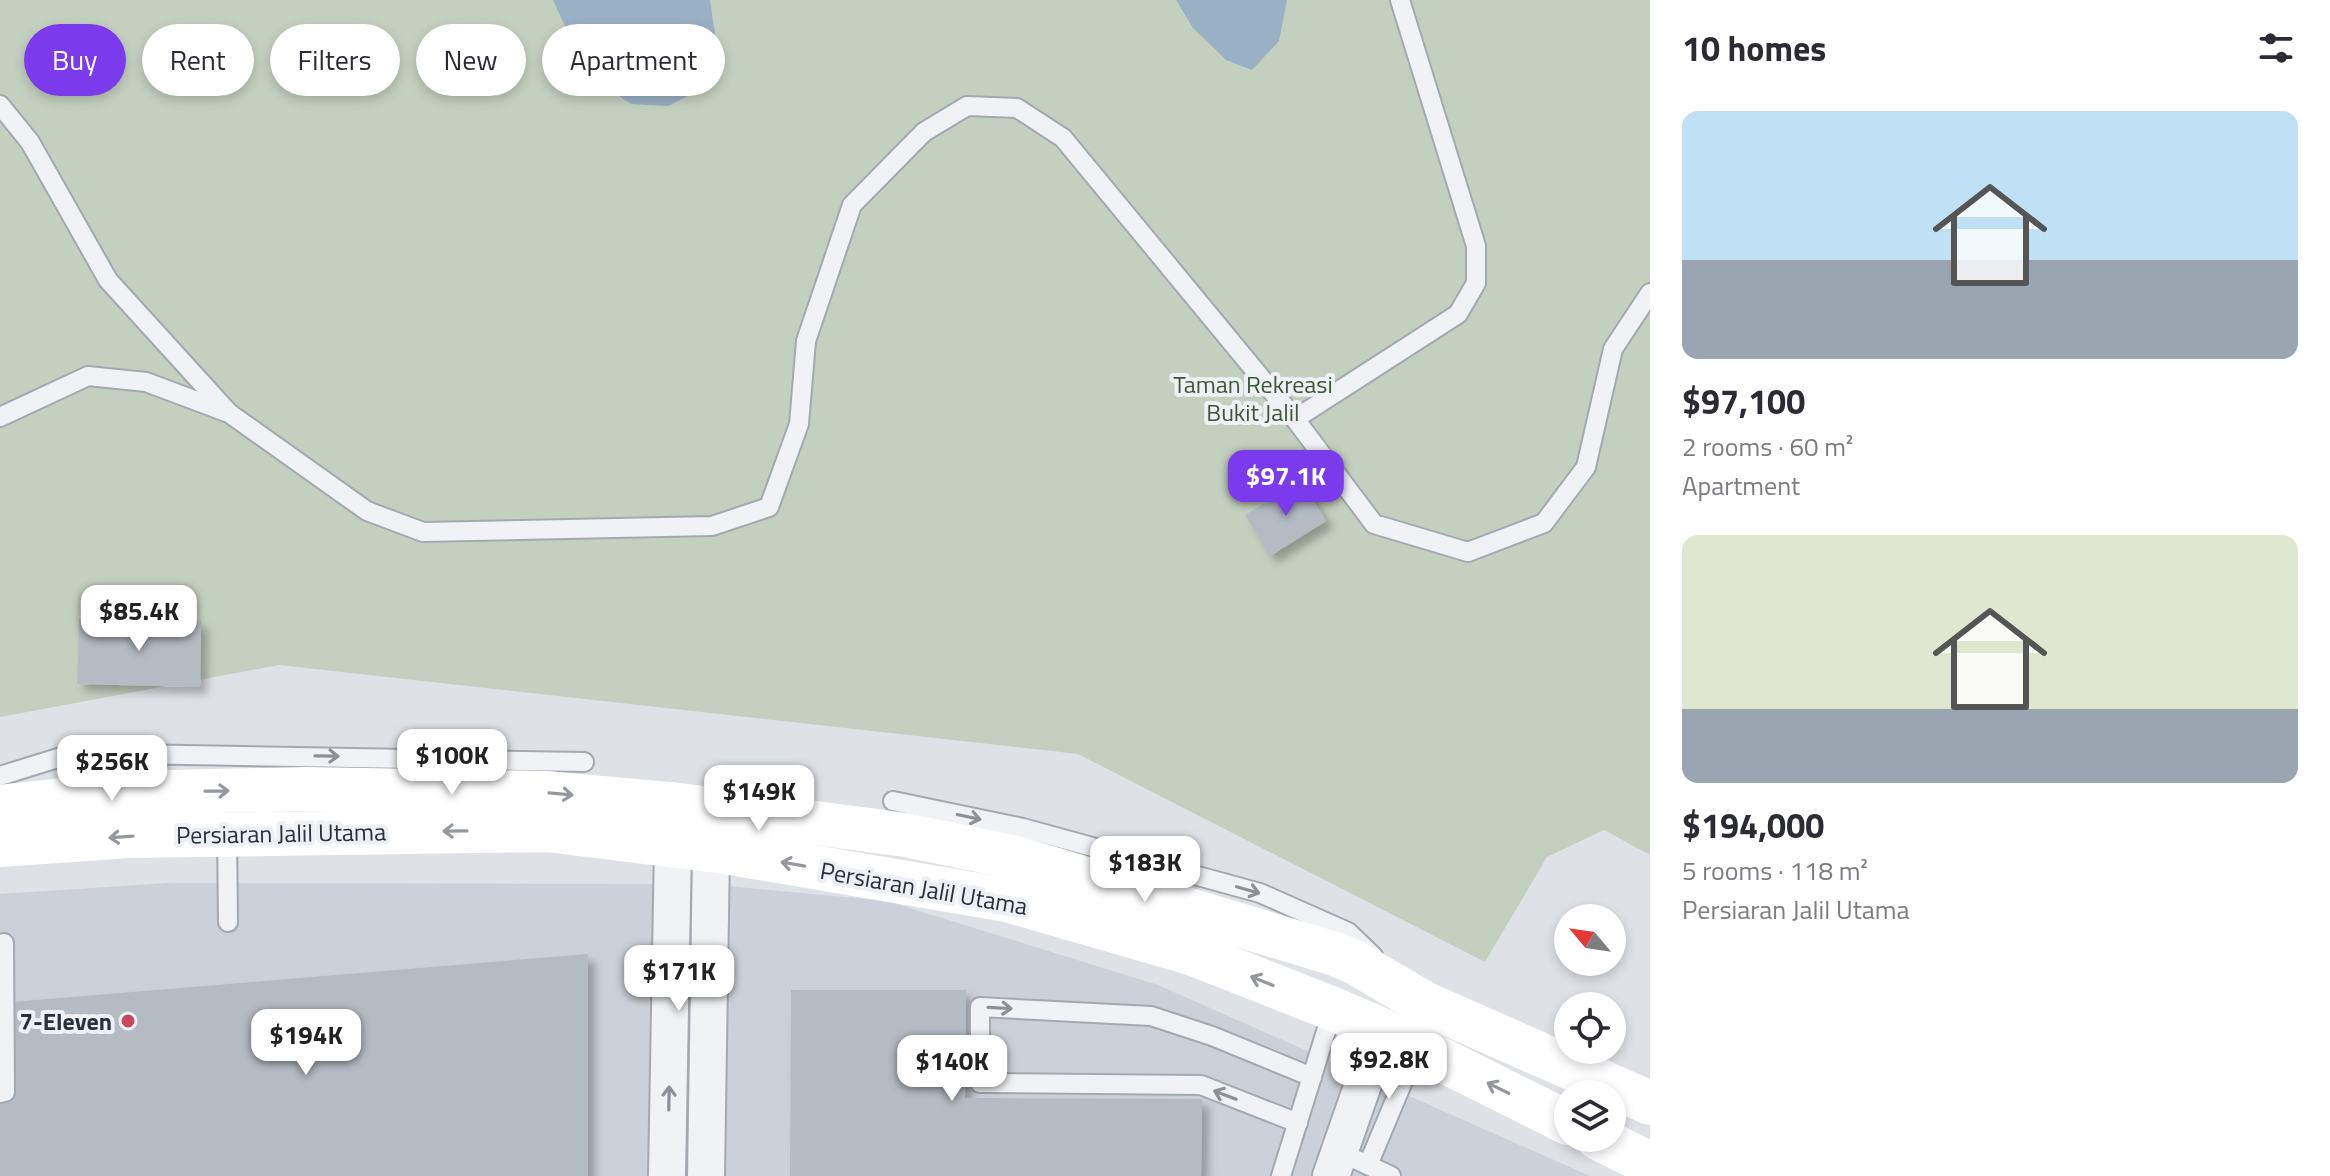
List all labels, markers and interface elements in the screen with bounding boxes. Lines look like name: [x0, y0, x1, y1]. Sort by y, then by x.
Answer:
text: 10 homes: [1682, 22, 1826, 74]
chip: Buy: [24, 24, 126, 96]
chip: Rent: [142, 24, 254, 96]
chip: Filters: [270, 24, 400, 96]
chip: New: [416, 24, 526, 96]
chip: Apartment: [542, 24, 725, 96]
icon: filters: [2254, 26, 2298, 70]
icon: home: [1918, 163, 2062, 307]
park label: Taman Rekreasi Bukit Jalil: [1173, 366, 1333, 430]
text: $97,100: [1682, 375, 1805, 427]
text: 2 rooms · 60 m²: [1682, 427, 1853, 466]
pin: $97.1K: [1221, 450, 1351, 518]
text: $97.1K: [1246, 456, 1326, 495]
text: Apartment: [1682, 466, 1800, 505]
pin: $85.4K: [74, 585, 204, 653]
icon: home: [1918, 587, 2062, 731]
text: $85.4K: [99, 591, 179, 630]
pin: $100K: [396, 729, 508, 797]
pin: $256K: [56, 735, 168, 803]
text: $100K: [415, 735, 489, 774]
text: $256K: [75, 741, 149, 780]
one-way arrow: [313, 748, 340, 764]
pin: $149K: [703, 765, 815, 833]
text: $149K: [722, 771, 796, 810]
one-way arrow: [203, 783, 230, 799]
one-way arrow: [547, 787, 574, 802]
text: $194,000: [1682, 799, 1824, 851]
one-way arrow: [956, 810, 982, 825]
street label: Persiaran Jalil Utama: [176, 813, 386, 853]
one-way arrow: [442, 823, 469, 839]
one-way arrow: [108, 830, 135, 845]
pin: $183K: [1089, 836, 1201, 904]
text: $183K: [1108, 842, 1182, 881]
text: 5 rooms · 118 m²: [1682, 851, 1868, 890]
street label: Persiaran Jalil Utama: [817, 852, 1031, 924]
one-way arrow: [781, 856, 807, 871]
one-way arrow: [1234, 883, 1260, 898]
text: Persiaran Jalil Utama: [1682, 890, 1910, 929]
north arrow: [1554, 904, 1626, 976]
map controls: [1554, 904, 1626, 1152]
pin: $171K: [623, 945, 735, 1013]
text: $171K: [642, 951, 716, 990]
one-way arrow: [1250, 972, 1275, 987]
button: locate: [1554, 992, 1626, 1064]
one-way arrow: [986, 1001, 1013, 1016]
place label: 7-Eleven: [20, 1003, 112, 1039]
pin: $194K: [250, 1009, 362, 1077]
marker: 7-Eleven: [119, 1012, 137, 1030]
text: $194K: [269, 1015, 343, 1054]
pin: $92.8K: [1324, 1033, 1454, 1101]
pin: $140K: [896, 1035, 1008, 1103]
text: $92.8K: [1349, 1039, 1429, 1078]
text: $140K: [915, 1041, 989, 1080]
one-way arrow: [1487, 1080, 1511, 1096]
button: layers: [1554, 1080, 1626, 1152]
one-way arrow: [661, 1085, 676, 1112]
one-way arrow: [1213, 1087, 1238, 1101]

